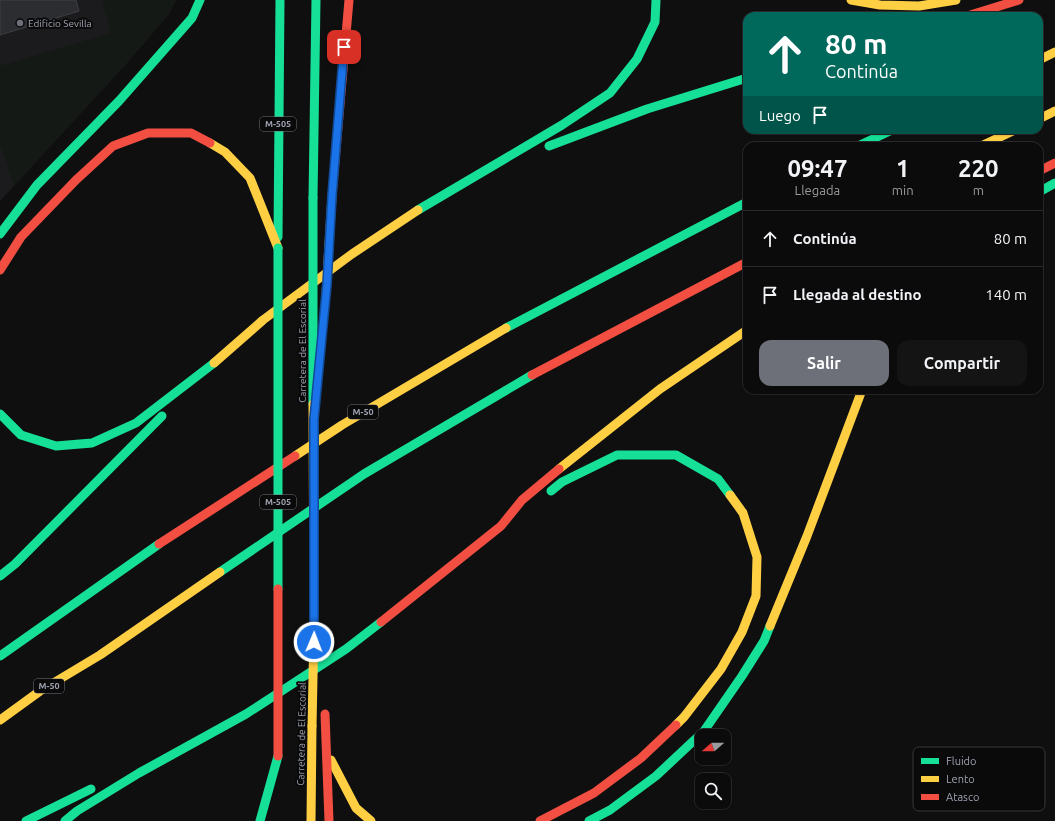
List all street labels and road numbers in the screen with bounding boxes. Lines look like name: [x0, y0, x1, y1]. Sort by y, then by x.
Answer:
road number: M-505: [260, 117, 296, 131]
street label: Carretera de El Escorial: [297, 299, 308, 403]
road number: M-50: [348, 405, 378, 419]
road number: M-505: [260, 495, 296, 509]
road number: M-50: [34, 679, 64, 693]
street label: Carretera de El Escorial: [295, 682, 308, 786]

